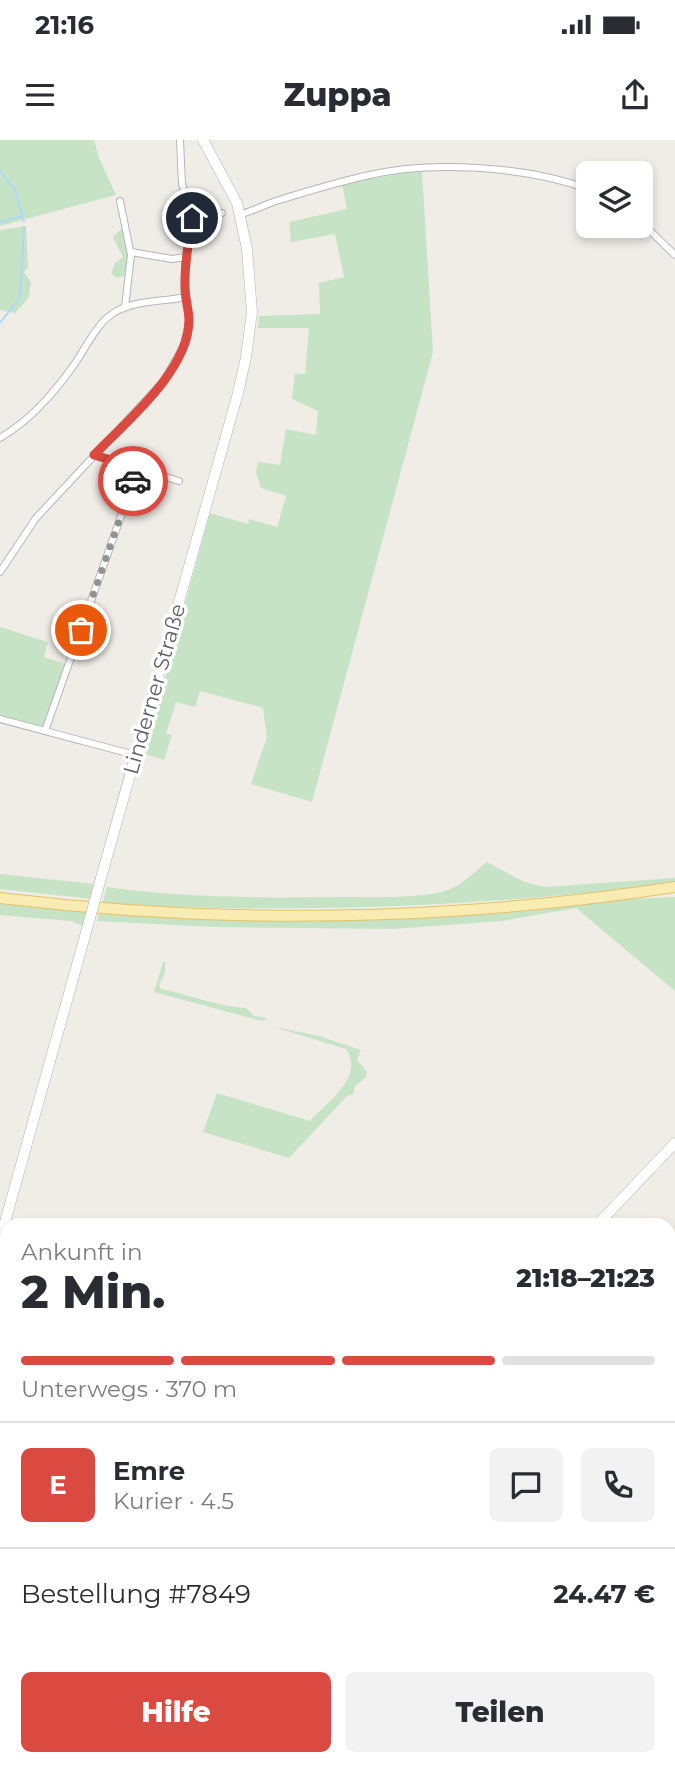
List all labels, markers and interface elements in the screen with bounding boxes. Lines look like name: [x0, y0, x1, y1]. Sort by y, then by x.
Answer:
text: 21:16: [35, 9, 94, 41]
text: Zuppa: [283, 75, 392, 114]
icon: menu: [21, 76, 59, 114]
icon: share: [616, 76, 654, 114]
map controls: [576, 161, 653, 238]
button: layers: [576, 161, 653, 238]
pin: [162, 188, 222, 248]
icon: home: [173, 199, 211, 237]
courier: [98, 446, 168, 516]
icon: car: [114, 462, 152, 500]
pin: [51, 600, 111, 660]
street label: Linderner Straße: [118, 601, 190, 777]
icon: bag: [62, 611, 100, 649]
text: Ankunft in: [21, 1238, 142, 1266]
text: 21:18–21:23: [516, 1262, 655, 1294]
text: 2 Min.: [21, 1263, 165, 1320]
text: Unterwegs · 370 m: [21, 1375, 237, 1403]
button: chat: [489, 1448, 563, 1522]
button: phone: [581, 1448, 655, 1522]
text: Emre: [113, 1455, 185, 1487]
text: E: [49, 1469, 67, 1501]
text: Kurier · 4.5: [113, 1487, 234, 1515]
text: Bestellung #7849: [21, 1578, 251, 1610]
text: 24.47 €: [553, 1578, 655, 1610]
button: Hilfe: [21, 1672, 331, 1752]
button: Teilen: [345, 1672, 655, 1752]

